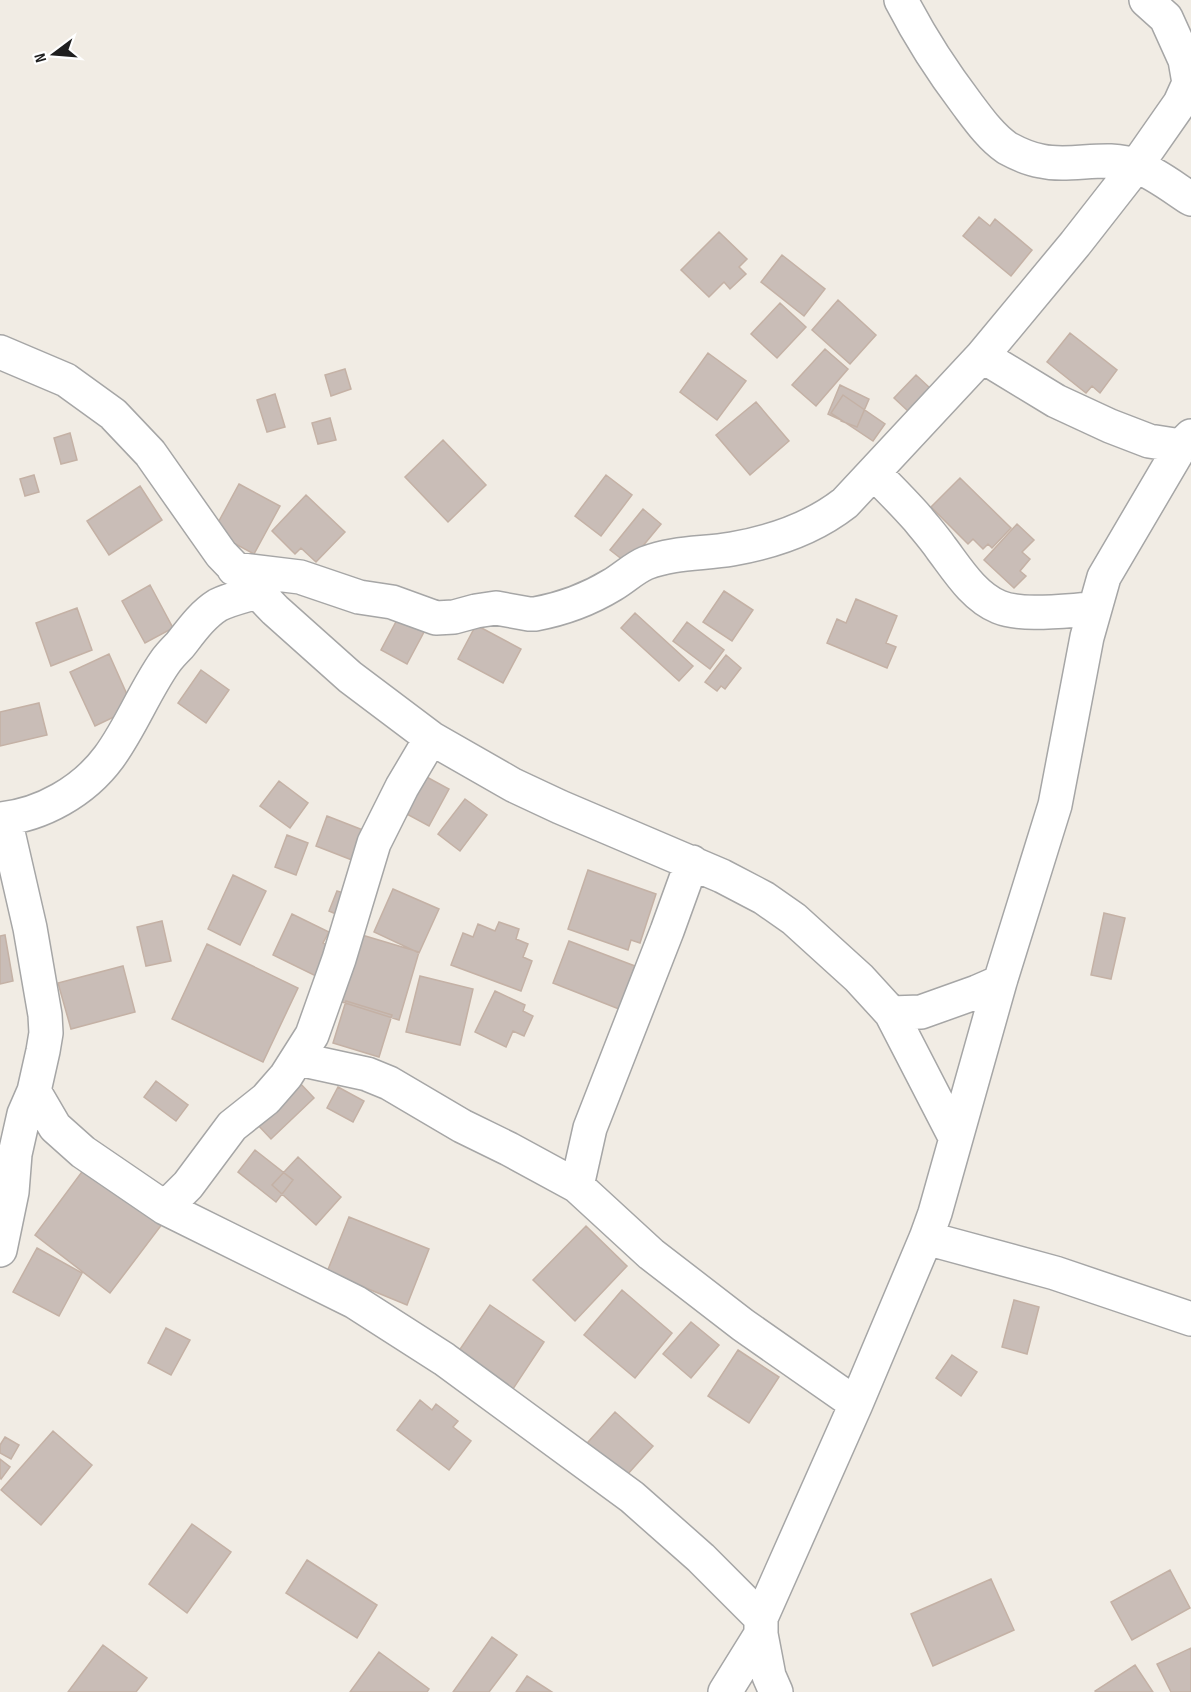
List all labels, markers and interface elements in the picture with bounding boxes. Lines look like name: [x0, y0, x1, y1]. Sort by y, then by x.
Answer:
north arrow: [24, 24, 84, 84]
text: N: [31, 51, 51, 64]

